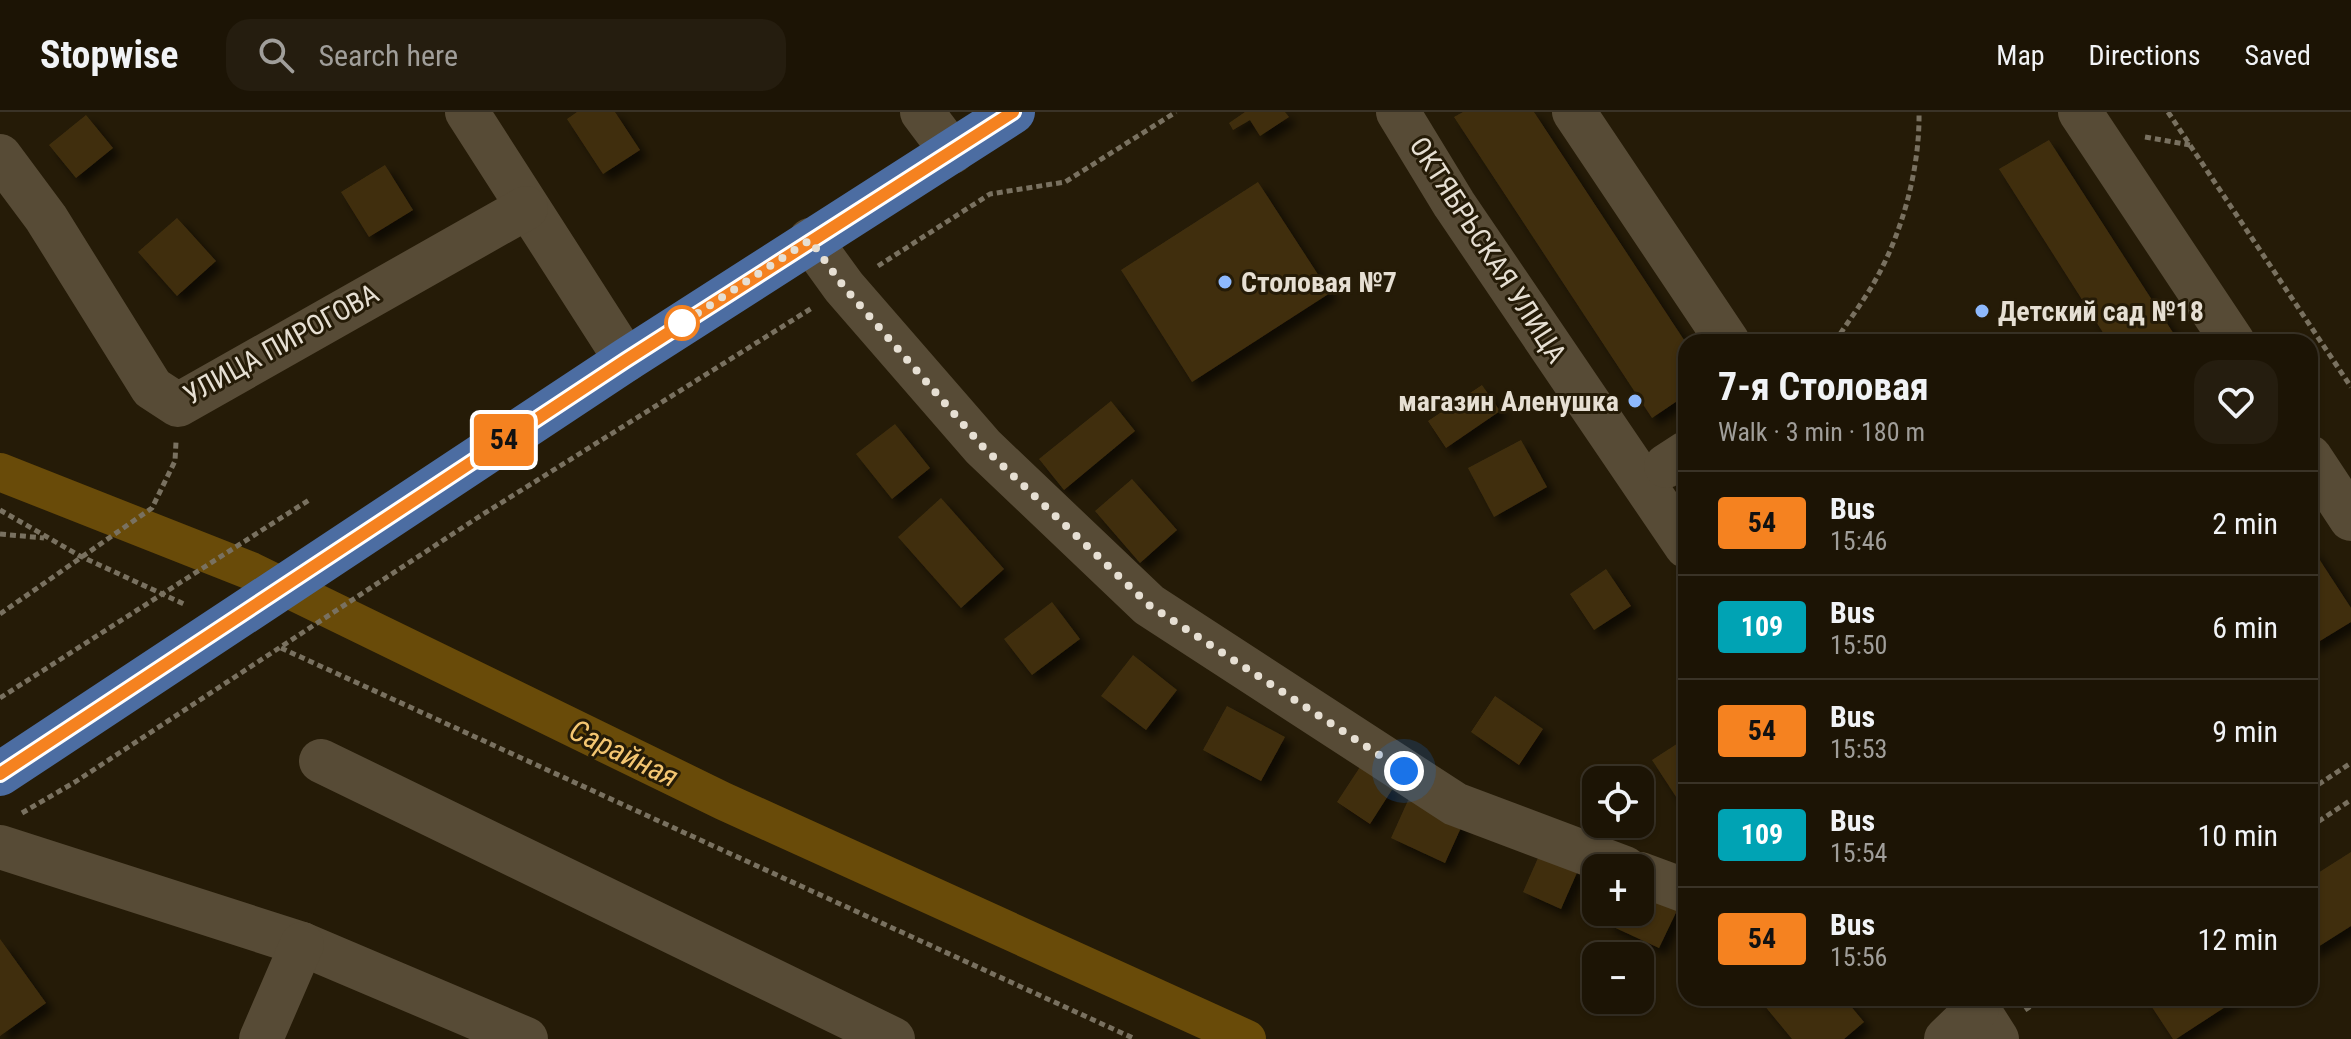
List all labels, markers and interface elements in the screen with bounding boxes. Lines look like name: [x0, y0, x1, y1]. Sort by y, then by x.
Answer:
search box: [226, 19, 786, 91]
text: Stopwise: [40, 33, 178, 77]
icon: search: [254, 33, 298, 77]
text: Search here: [318, 38, 458, 73]
text: Map: [1996, 39, 2045, 72]
text: Directions: [2089, 39, 2200, 72]
text: Saved: [2244, 39, 2311, 72]
street label: ОКТЯБРЬСКАЯ УЛИЦА: [1403, 131, 1573, 369]
place label: Столовая №7: [1241, 266, 1397, 299]
marker: Столовая №7: [1216, 273, 1234, 291]
street label: УЛИЦА ПИРОГОВА: [178, 277, 384, 411]
place label: Детский сад №18: [1998, 295, 2204, 328]
marker: Детский сад №18: [1973, 302, 1991, 320]
unlabelled marker: [665, 306, 699, 340]
button: heart: [2194, 360, 2278, 444]
text: 7-я Столовая: [1718, 365, 1929, 409]
place label: магазин Аленушка: [1398, 385, 1619, 418]
marker: магазин Аленушка: [1626, 392, 1644, 410]
line badge: 54: [468, 414, 540, 466]
text: Walk · 3 min · 180 m: [1718, 417, 1925, 447]
text: 54: [490, 423, 518, 456]
text: Bus: [1830, 491, 1875, 526]
text: 54: [1748, 506, 1776, 539]
text: 2 min: [2212, 506, 2278, 541]
text: 15:46: [1830, 526, 1887, 556]
text: Bus: [1830, 595, 1875, 630]
text: 109: [1741, 610, 1783, 643]
text: 6 min: [2212, 610, 2278, 645]
text: 15:50: [1830, 630, 1887, 660]
text: Bus: [1830, 699, 1875, 734]
water label: Сарайная: [564, 712, 684, 794]
text: 54: [1748, 714, 1776, 747]
text: 9 min: [2212, 714, 2278, 749]
text: 15:53: [1830, 734, 1887, 764]
your location: [1384, 751, 1424, 791]
map controls: [1582, 766, 1654, 1014]
button: locate: [1582, 766, 1654, 838]
text: Bus: [1830, 803, 1875, 838]
text: 109: [1741, 818, 1783, 851]
text: 10 min: [2197, 818, 2278, 853]
text: 15:54: [1830, 838, 1887, 868]
button: +: [1582, 854, 1654, 926]
text: Bus: [1830, 907, 1875, 942]
text: 54: [1748, 922, 1776, 955]
text: 12 min: [2197, 922, 2278, 957]
button: −: [1582, 942, 1654, 1014]
text: 15:56: [1830, 942, 1887, 972]

